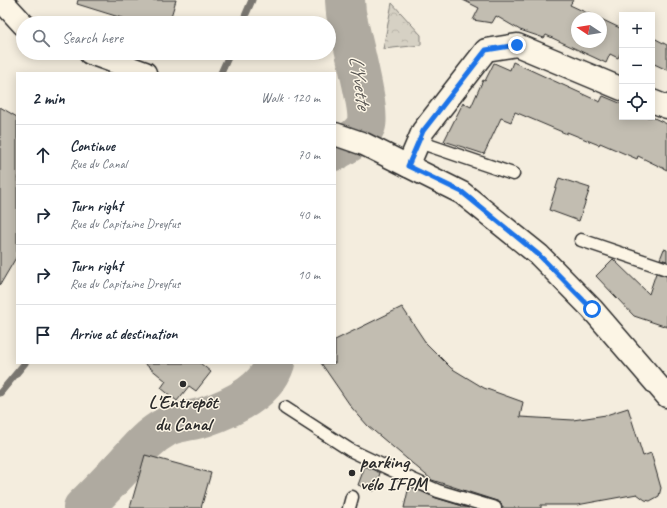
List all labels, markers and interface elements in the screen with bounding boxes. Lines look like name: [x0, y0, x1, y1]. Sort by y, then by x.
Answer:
north arrow: [571, 12, 607, 48]
map controls: [619, 12, 655, 120]
button: +: [619, 12, 655, 48]
search box: [16, 16, 336, 60]
icon: search: [30, 27, 52, 49]
text: Search here: [62, 29, 123, 48]
route end: [508, 36, 526, 54]
button: −: [619, 48, 655, 84]
water label: L'Yvette: [343, 54, 377, 114]
button: locate: [619, 84, 655, 120]
text: 2 min: [32, 88, 65, 109]
text: Walk · 120 m: [261, 90, 320, 106]
text: Continue: [70, 137, 115, 156]
icon: ahead: [32, 144, 54, 166]
text: 70 m: [298, 147, 320, 163]
text: Rue du Canal: [70, 156, 127, 172]
text: Turn right: [70, 197, 123, 216]
icon: right: [32, 204, 54, 226]
text: 40 m: [298, 207, 320, 223]
text: Rue du Capitaine Dreyfus: [70, 216, 180, 232]
text: Turn right: [70, 257, 123, 276]
icon: right: [32, 264, 54, 286]
text: 10 m: [298, 267, 320, 283]
text: Rue du Capitaine Dreyfus: [70, 276, 180, 292]
route start: [583, 300, 601, 318]
icon: arrive: [32, 324, 54, 346]
text: Arrive at destination: [70, 325, 177, 344]
marker: L'Entrepôt du Canal: [178, 379, 188, 389]
place label: L'Entrepôt du Canal: [149, 390, 219, 436]
place label: parking vélo IFPM: [360, 450, 429, 496]
marker: parking vélo IFPM: [347, 468, 357, 478]

